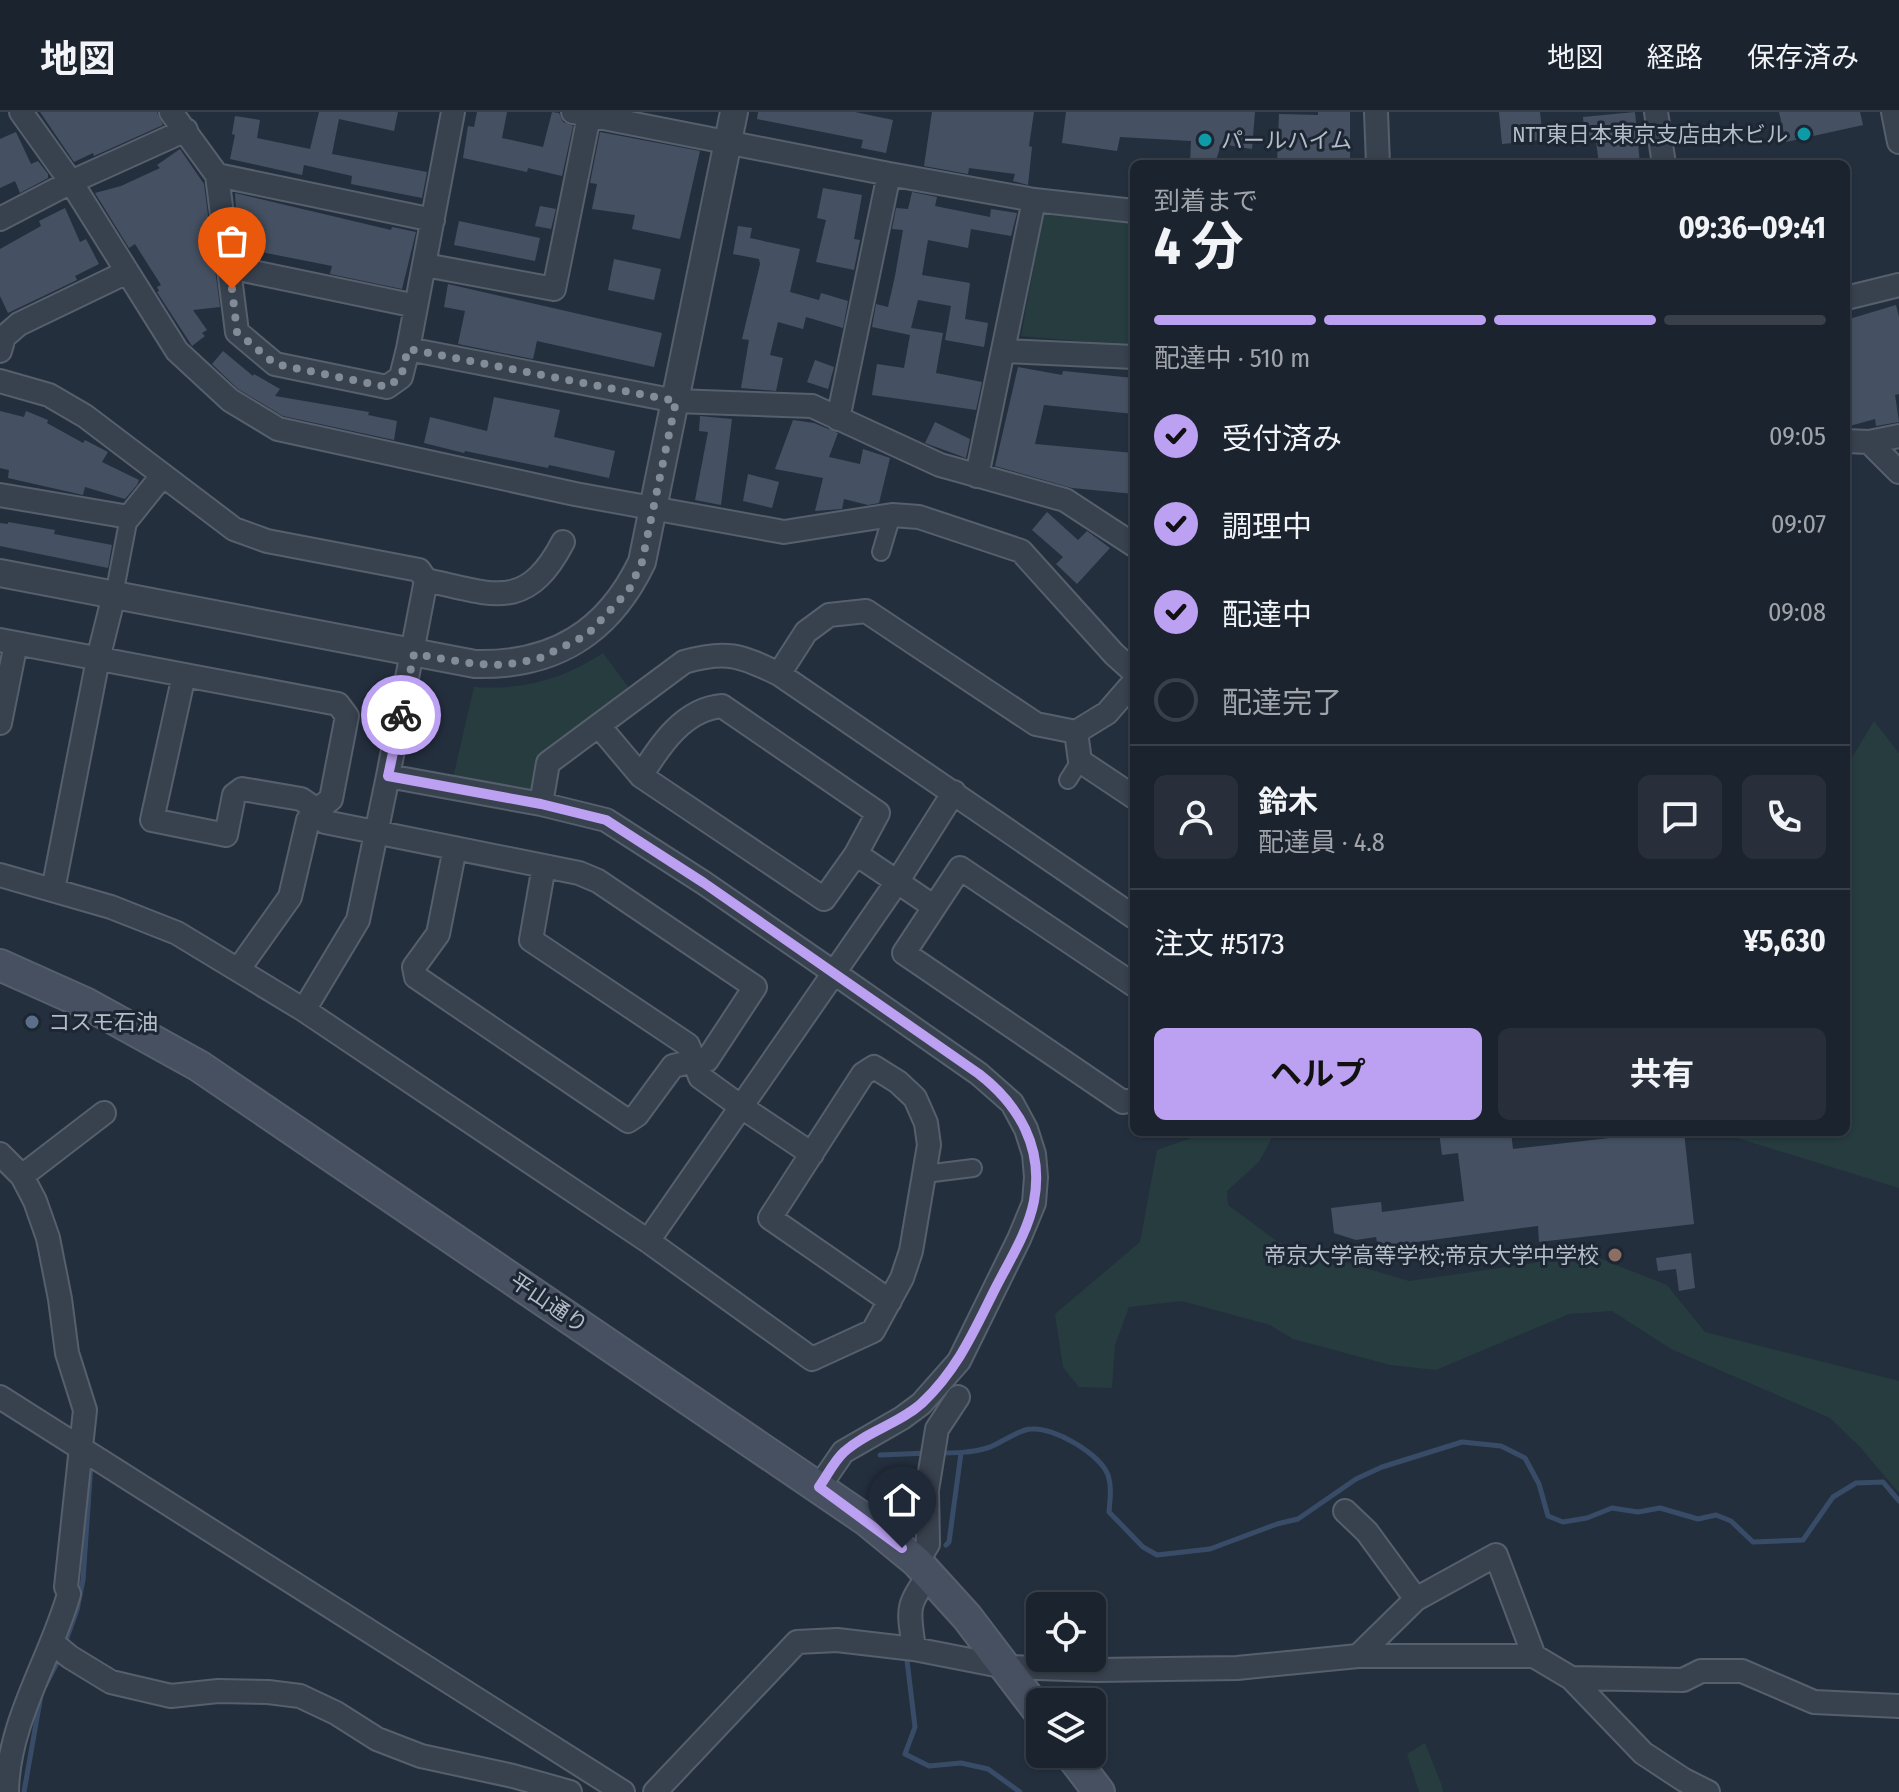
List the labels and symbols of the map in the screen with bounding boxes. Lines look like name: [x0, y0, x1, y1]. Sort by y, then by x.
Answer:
place label: NTT東日本東京支店由木ビル: [1512, 121, 1788, 148]
marker: NTT東日本東京支店由木ビル: [1795, 125, 1813, 143]
place label: パールハイム: [1221, 127, 1352, 154]
marker: パールハイム: [1196, 131, 1214, 149]
pin: [198, 207, 266, 289]
courier: [361, 675, 441, 755]
place label: コスモ石油: [48, 1009, 158, 1036]
marker: コスモ石油: [23, 1013, 41, 1031]
place label: 帝京大学高等学校;帝京大学中学校: [1264, 1242, 1599, 1269]
marker: 帝京大学高等学校;帝京大学中学校: [1606, 1246, 1624, 1264]
street label: 平山通り: [505, 1267, 593, 1339]
pin: [868, 1466, 936, 1548]

